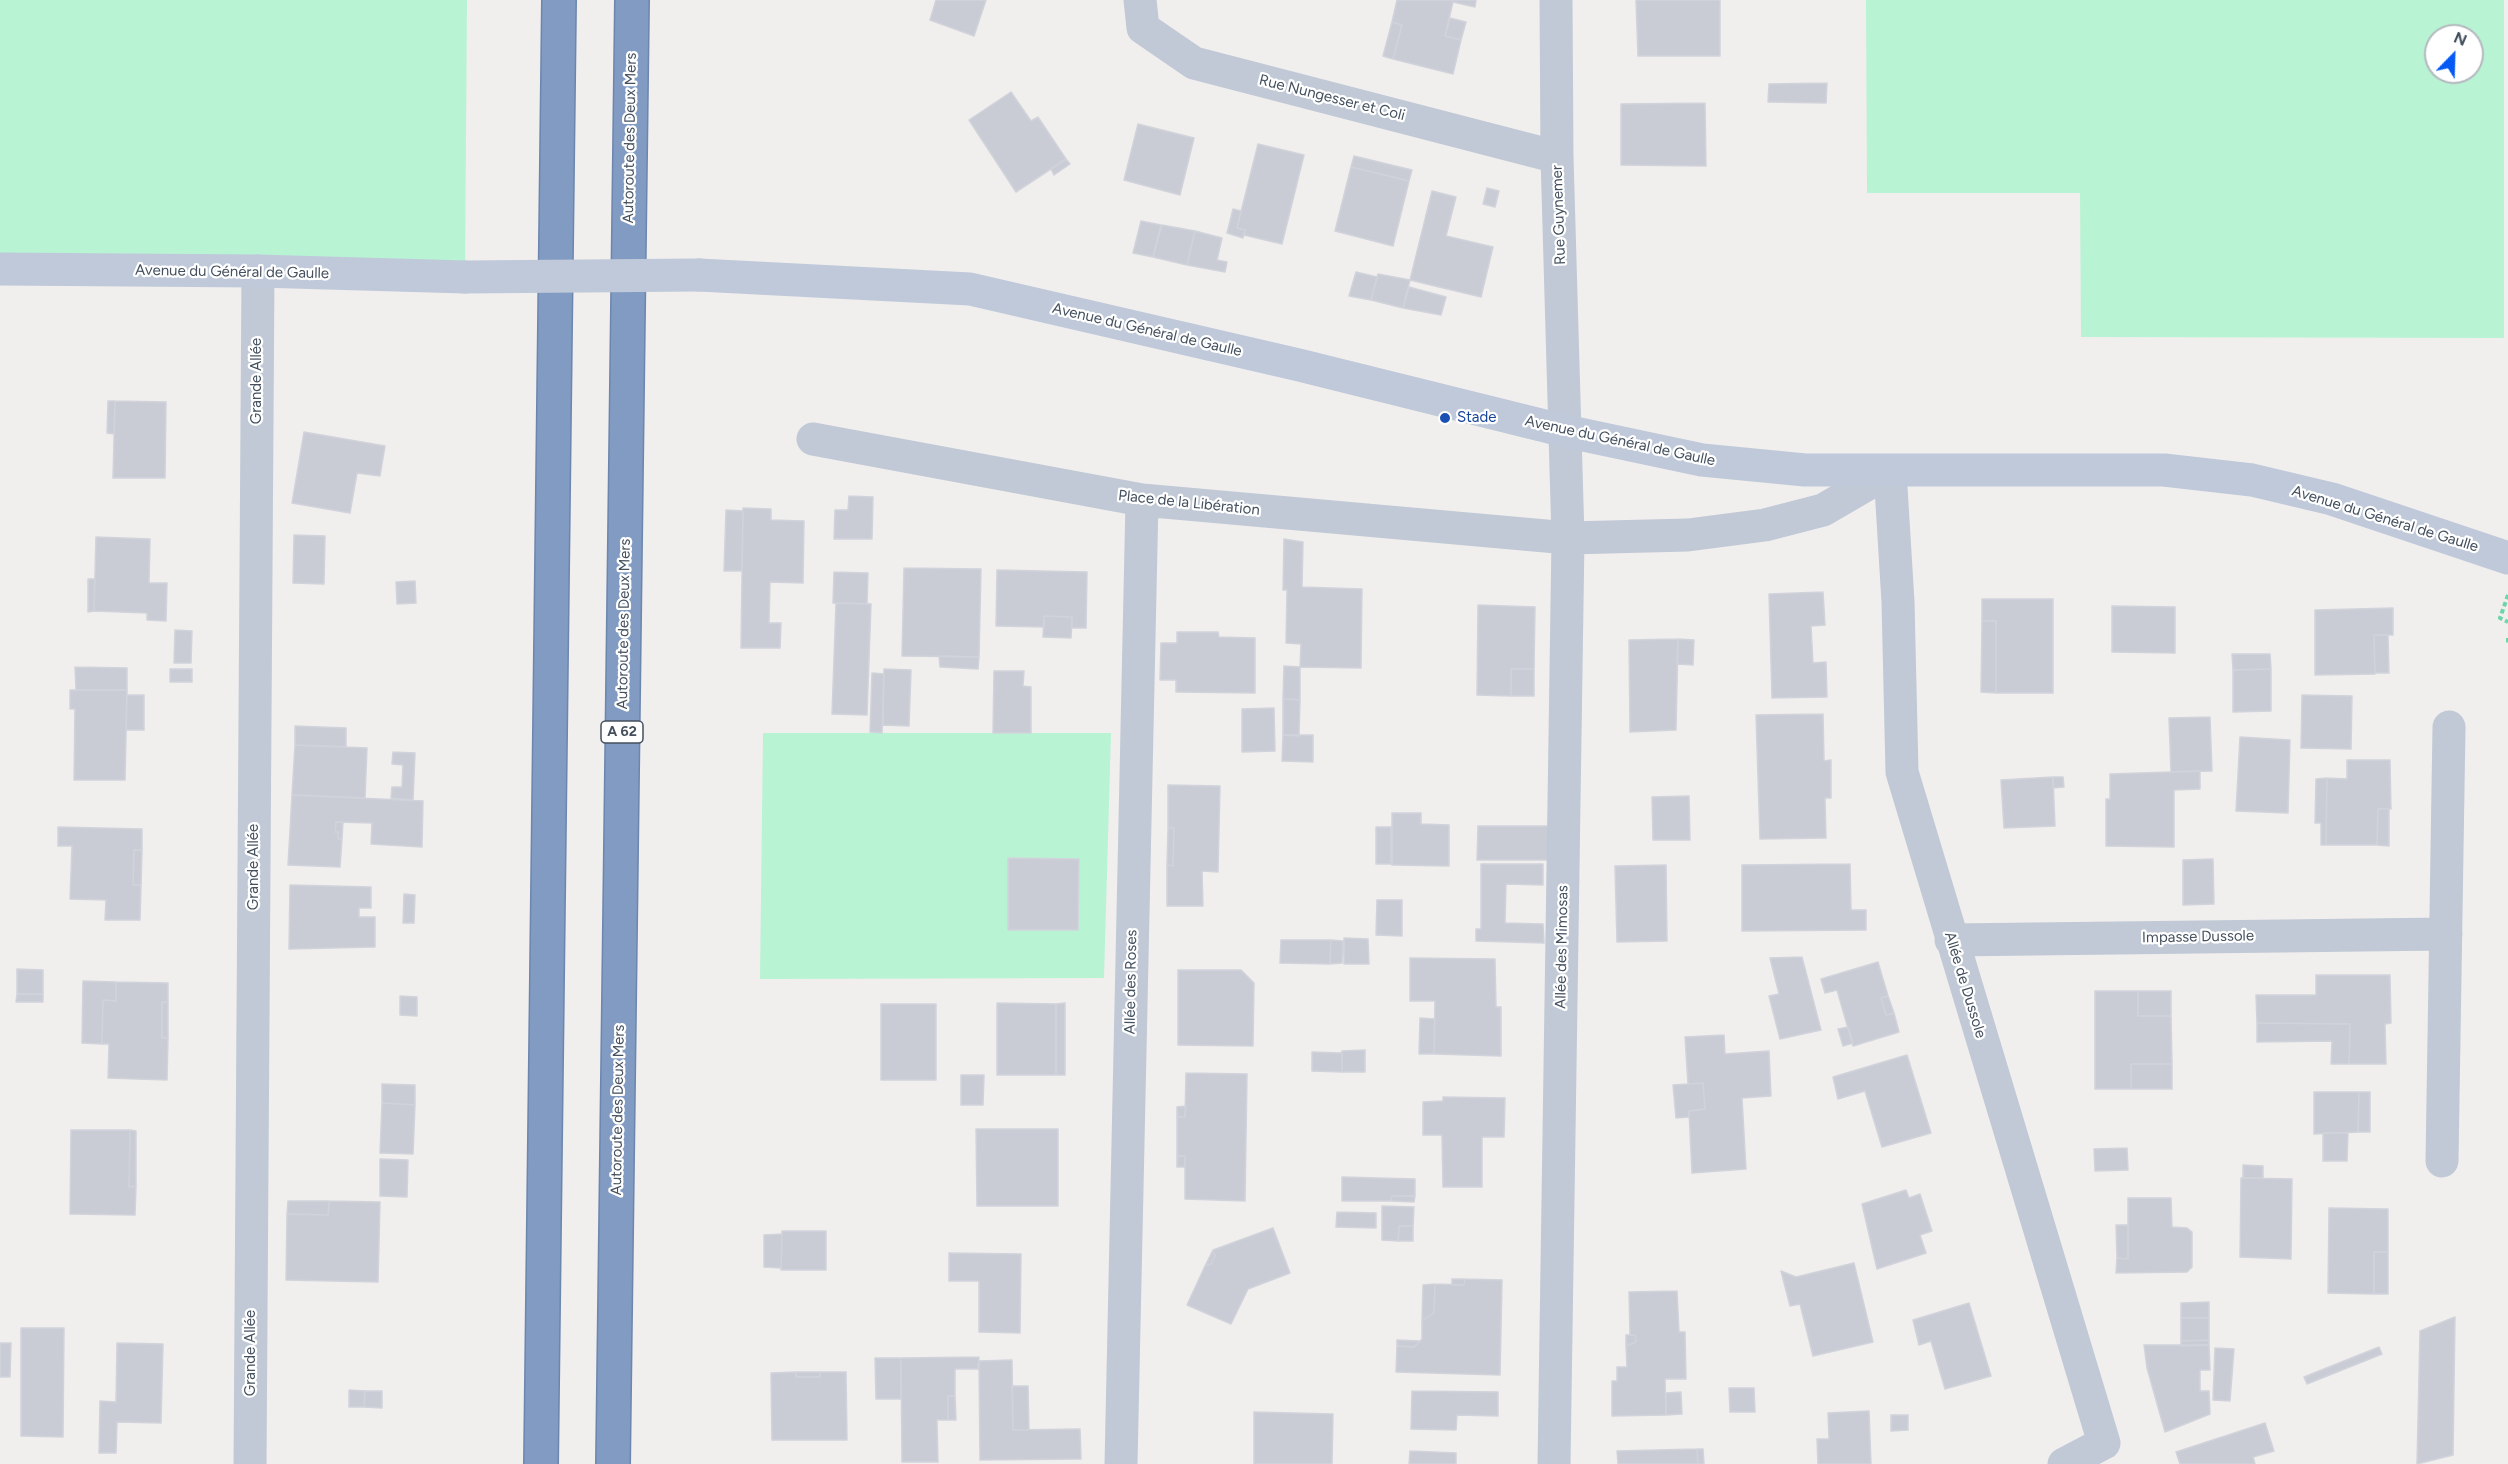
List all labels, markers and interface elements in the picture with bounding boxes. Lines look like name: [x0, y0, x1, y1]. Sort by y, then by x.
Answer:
north arrow: [2424, 24, 2484, 84]
text: N: [2451, 28, 2470, 50]
street label: Autoroute des Deux Mers: [620, 52, 640, 224]
street label: Rue Nungesser et Coli: [1257, 71, 1407, 125]
street label: Rue Guynemer: [1548, 165, 1570, 265]
street label: Avenue du Général de Gaulle: [135, 261, 329, 283]
street label: Avenue du Général de Gaulle: [1050, 299, 1244, 361]
street label: Grande Allée: [248, 338, 266, 424]
place label: Stade: [1457, 409, 1496, 427]
marker: Stade: [1438, 411, 1452, 425]
street label: Avenue du Général de Gaulle: [1523, 412, 1717, 470]
street label: Avenue du Général de Gaulle: [2290, 482, 2480, 556]
street label: Place de la Libération: [1117, 487, 1261, 519]
street label: Autoroute des Deux Mers: [614, 538, 634, 710]
road number: A 62: [601, 721, 643, 743]
street label: Grande Allée: [245, 824, 263, 910]
street label: Allée des Mimosas: [1552, 885, 1572, 1009]
street label: Impasse Dussole: [2142, 927, 2254, 947]
street label: Allée des Roses: [1121, 929, 1141, 1035]
street label: Allée de Dussole: [1940, 930, 1990, 1040]
street label: Autoroute des Deux Mers: [608, 1024, 628, 1196]
street label: Grande Allée: [242, 1310, 260, 1396]

